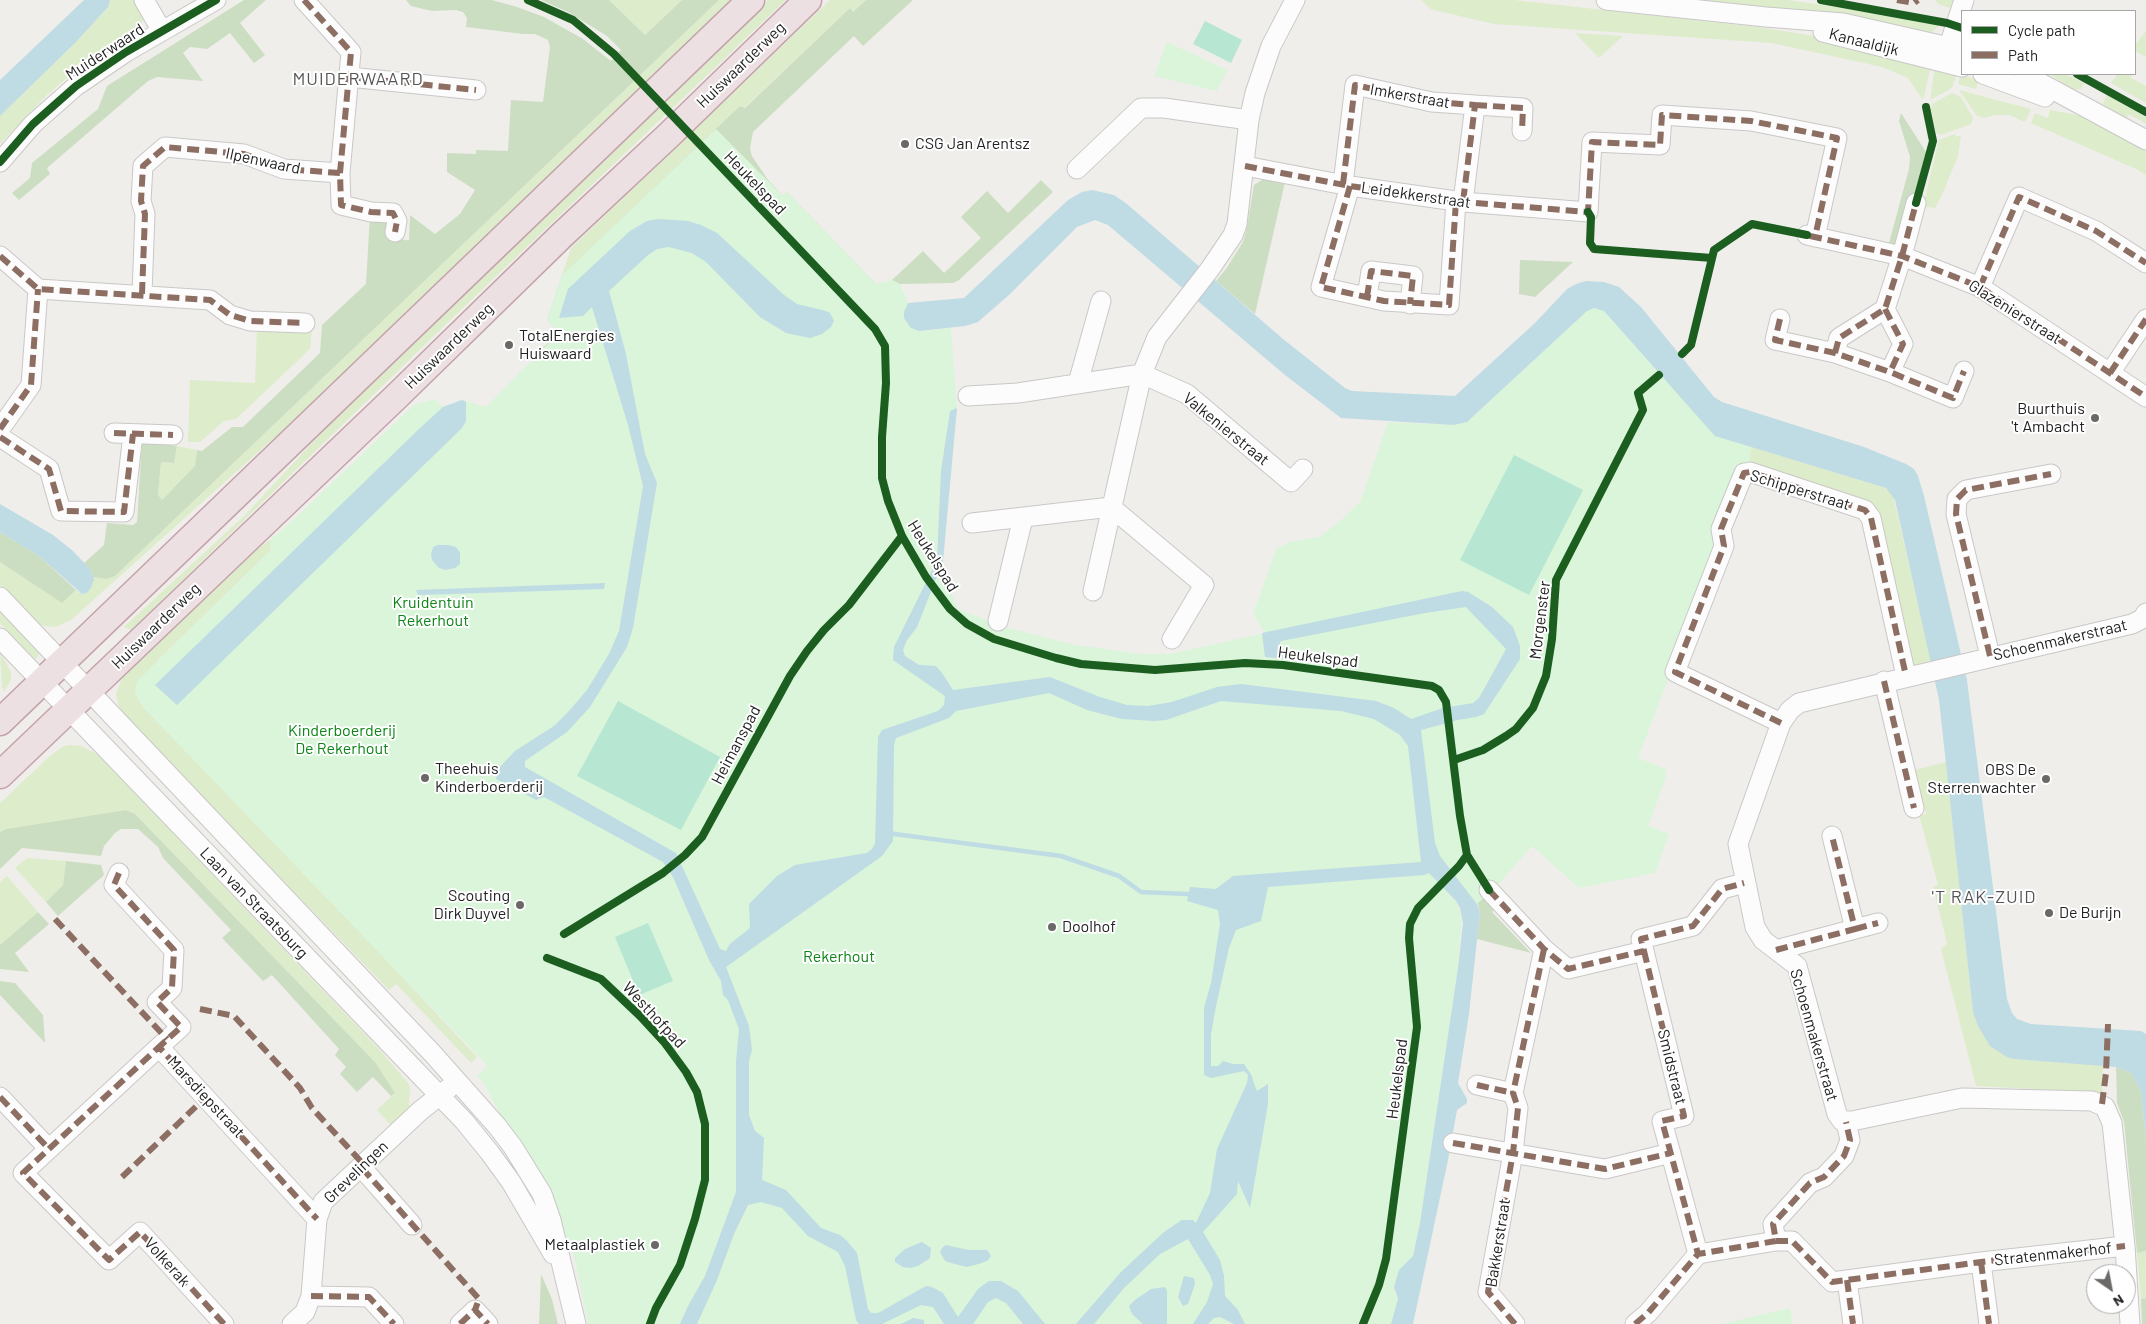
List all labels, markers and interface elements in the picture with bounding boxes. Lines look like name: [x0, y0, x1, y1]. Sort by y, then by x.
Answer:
legend: [1961, 10, 2136, 75]
street label: Huiswaarderweg: [693, 18, 789, 112]
street label: Muiderwaard: [62, 19, 148, 85]
text: Cycle path: [2008, 21, 2075, 39]
street label: Kanaaldijk: [1827, 24, 1901, 60]
text: Path: [2008, 46, 2038, 64]
district label: MUIDERWAARD: [291, 68, 425, 90]
street label: Imkerstraat: [1369, 80, 1451, 112]
place label: CSG Jan Arentsz: [915, 134, 1030, 154]
marker: CSG Jan Arentsz: [899, 138, 911, 150]
street label: Ilpenwaard: [224, 144, 302, 178]
street label: Heukelspad: [720, 147, 790, 219]
street label: Leidekkerstraat: [1360, 178, 1472, 212]
street label: Glazenierstraat: [1965, 276, 2065, 348]
street label: Huiswaarderweg: [401, 299, 497, 393]
place label: TotalEnergies Huiswaard: [519, 326, 614, 364]
marker: TotalEnergies Huiswaard: [503, 339, 515, 351]
street label: Valkenierstraat: [1179, 388, 1273, 470]
place label: Buurthuis 't Ambacht: [2011, 399, 2085, 437]
marker: Buurthuis 't Ambacht: [2089, 412, 2101, 424]
street label: Schipperstraat: [1748, 466, 1852, 514]
street label: Heukelspad: [903, 517, 963, 595]
street label: Huiswaarderweg: [108, 579, 204, 673]
street label: Morgenster: [1526, 580, 1554, 660]
park label: Kruidentuin Rekerhout: [392, 593, 474, 631]
street label: Schoenmakerstraat: [1991, 615, 2129, 665]
street label: Heukelspad: [1277, 643, 1359, 671]
street label: Heimanspad: [707, 702, 765, 788]
park label: Kinderboerderij De Rekerhout: [288, 721, 396, 759]
place label: Theehuis Kinderboerderij: [435, 759, 543, 797]
place label: OBS De Sterrenwachter: [1928, 760, 2036, 798]
marker: Theehuis Kinderboerderij: [419, 772, 431, 784]
marker: OBS De Sterrenwachter: [2040, 773, 2052, 785]
street label: Laan van Straatsburg: [196, 843, 312, 963]
place label: Scouting Dirk Duyvel: [434, 886, 510, 924]
district label: 'T RAK-ZUID: [1930, 886, 2038, 908]
marker: Scouting Dirk Duyvel: [514, 899, 526, 911]
place label: De Burijn: [2059, 903, 2121, 923]
marker: De Burijn: [2043, 907, 2055, 919]
place label: Doolhof: [1062, 917, 1116, 937]
marker: Doolhof: [1046, 921, 1058, 933]
park label: Rekerhout: [803, 947, 875, 967]
street label: Schoenmakerstraat: [1786, 967, 1842, 1103]
street label: Westhofpad: [618, 978, 690, 1052]
street label: Smidstraat: [1653, 1027, 1691, 1107]
street label: Heukelspad: [1383, 1038, 1411, 1120]
street label: Marsdiepstraat: [163, 1052, 249, 1142]
street label: Grevelingen: [320, 1137, 392, 1207]
street label: Bakkerstraat: [1482, 1197, 1514, 1289]
street label: Volkerak: [140, 1234, 194, 1290]
place label: Metaalplastiek: [544, 1235, 645, 1255]
street label: Stratenmakerhof: [1993, 1238, 2113, 1270]
marker: Metaalplastiek: [649, 1239, 661, 1251]
north arrow: [2086, 1264, 2136, 1314]
text: N: [2110, 1291, 2127, 1311]

